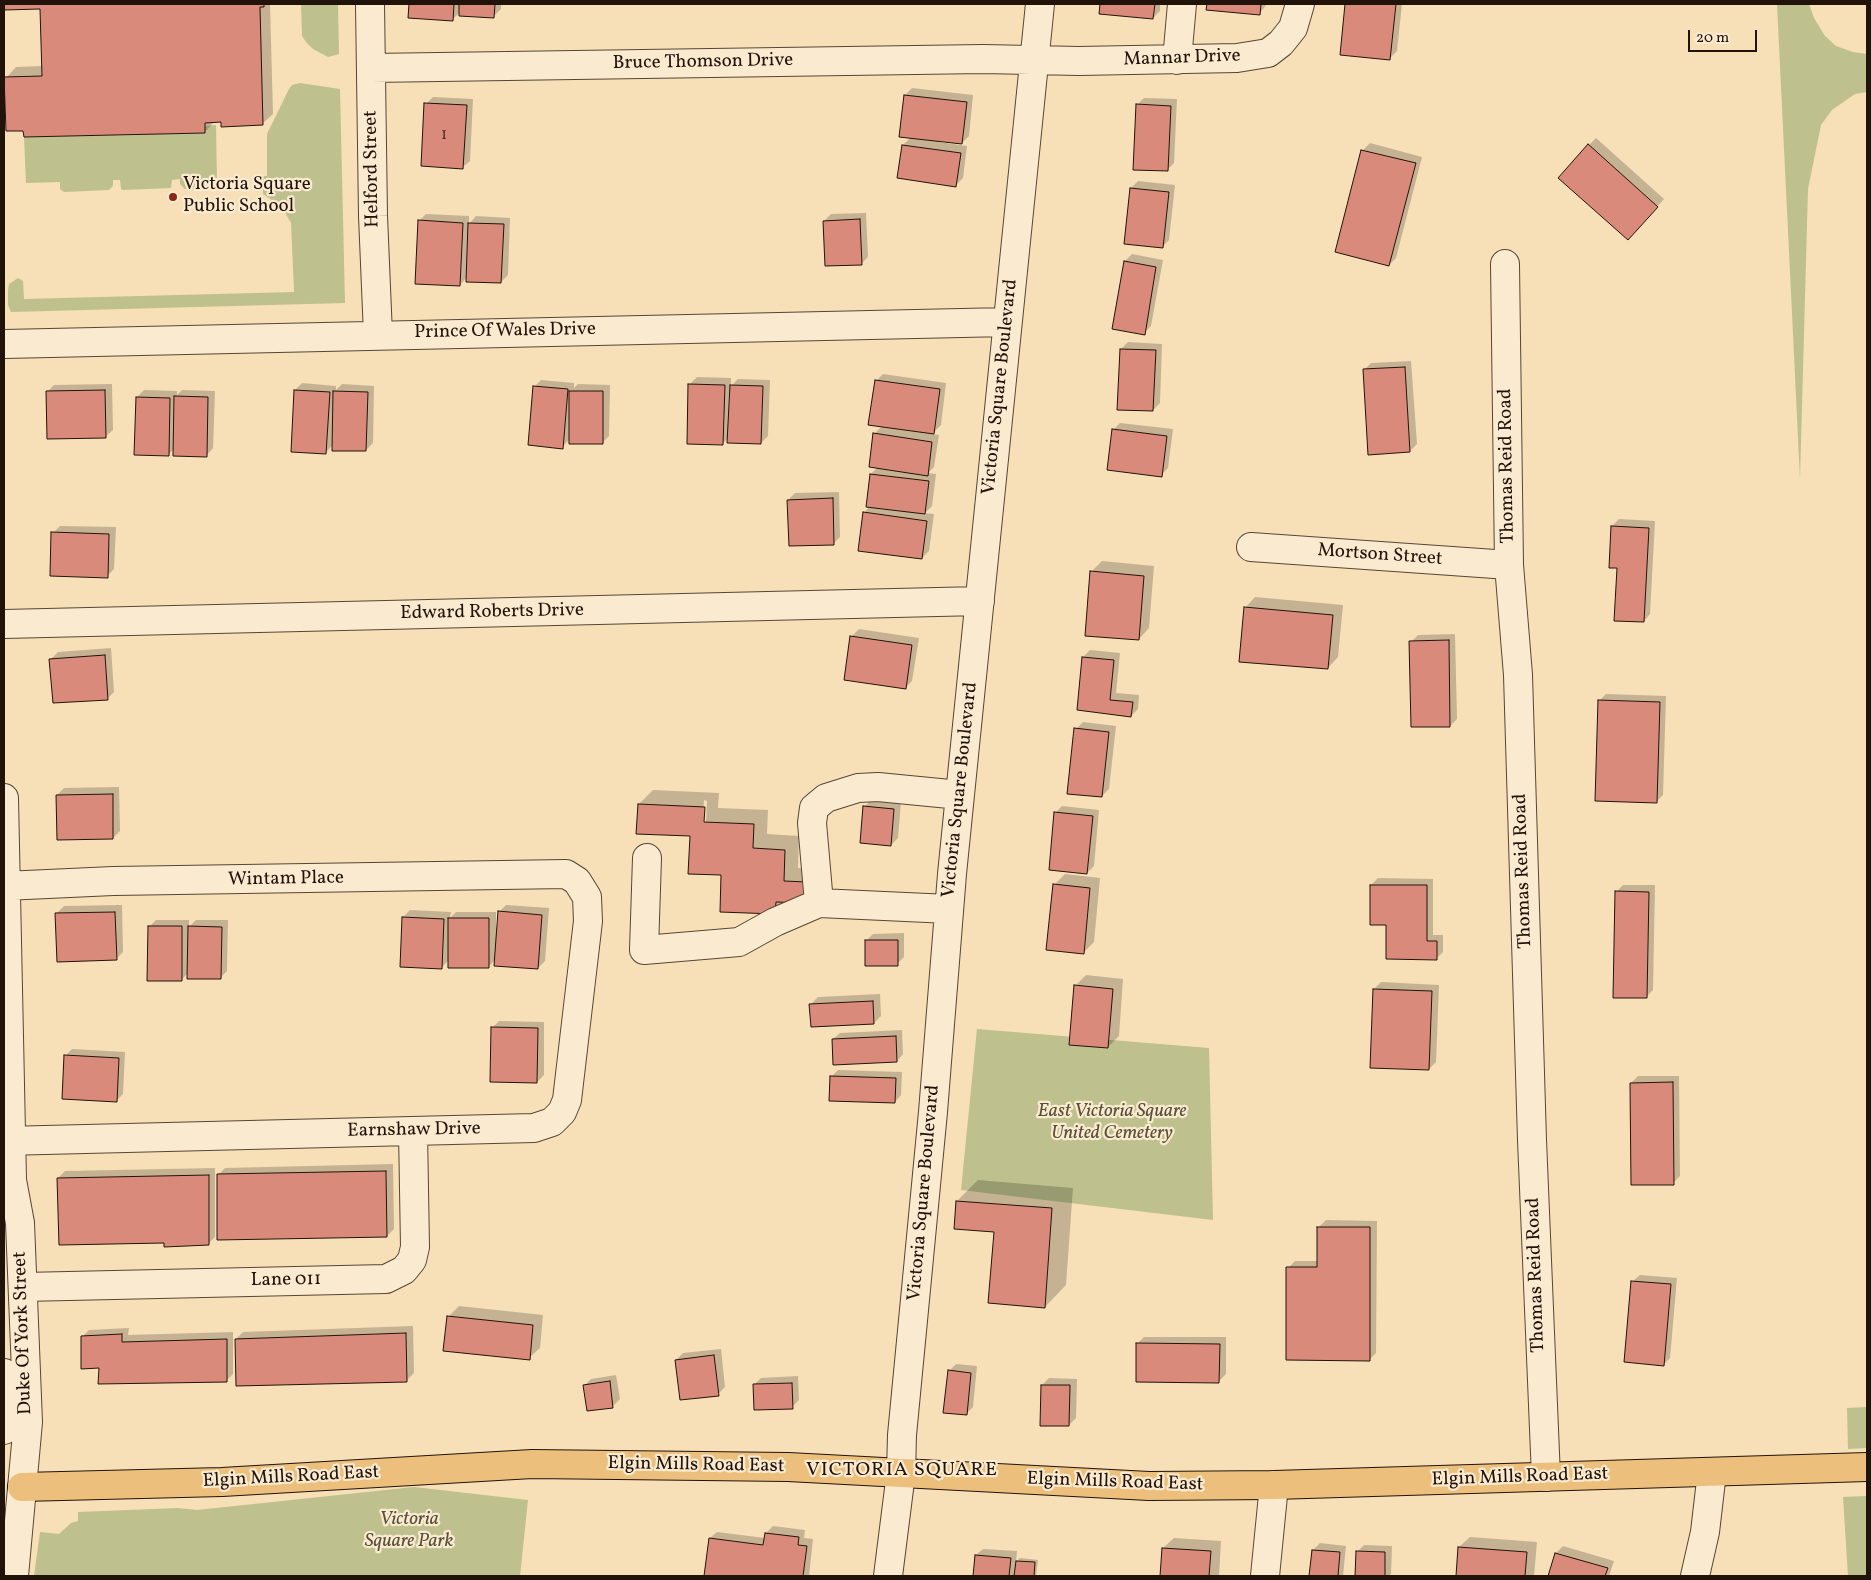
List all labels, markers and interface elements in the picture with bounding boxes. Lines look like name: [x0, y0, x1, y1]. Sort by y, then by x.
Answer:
scale bar: [1691, 20, 1760, 52]
text: 20 m: [1696, 28, 1729, 49]
street label: Mannar Drive: [1123, 46, 1241, 72]
street label: Bruce Thomson Drive: [613, 50, 793, 76]
street label: Helford Street: [361, 110, 385, 228]
house number: 1: [441, 126, 447, 146]
place label: Victoria Square Public School: [183, 175, 311, 219]
marker: Victoria Square Public School: [167, 191, 179, 203]
street label: Victoria Square Boulevard: [978, 278, 1024, 496]
street label: Prince Of Wales Drive: [414, 319, 596, 345]
street label: Thomas Reid Road: [1495, 388, 1521, 544]
street label: Mortson Street: [1317, 540, 1443, 572]
street label: Edward Roberts Drive: [400, 600, 584, 626]
street label: Victoria Square Boulevard: [938, 681, 984, 899]
street label: Thomas Reid Road: [1510, 793, 1538, 949]
street label: Wintam Place: [228, 868, 344, 892]
street label: Victoria Square Boulevard: [904, 1084, 946, 1302]
park label: East Victoria Square United Cemetery: [1038, 1102, 1186, 1146]
street label: Earnshaw Drive: [347, 1118, 481, 1144]
street label: Thomas Reid Road: [1523, 1197, 1551, 1353]
street label: Duke Of York Street: [10, 1251, 38, 1415]
street label: Lane 011: [251, 1269, 321, 1293]
street label: Elgin Mills Road East: [607, 1453, 785, 1479]
district label: VICTORIA SQUARE: [804, 1459, 1000, 1483]
street label: Elgin Mills Road East: [202, 1462, 380, 1494]
street label: Elgin Mills Road East: [1431, 1464, 1609, 1492]
street label: Elgin Mills Road East: [1026, 1469, 1204, 1497]
park label: Victoria Square Park: [365, 1510, 453, 1554]

